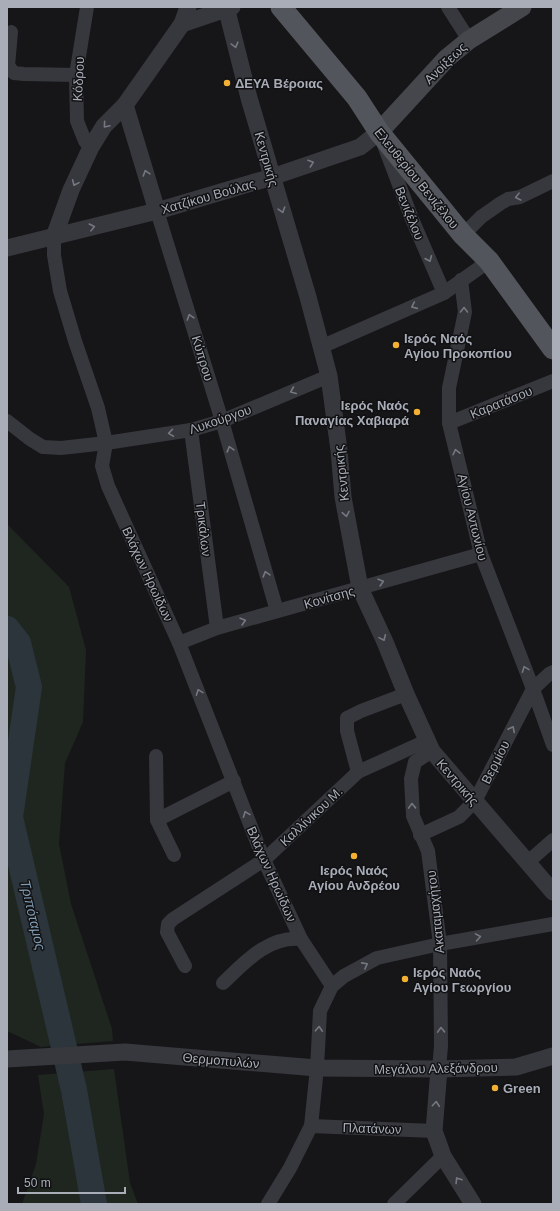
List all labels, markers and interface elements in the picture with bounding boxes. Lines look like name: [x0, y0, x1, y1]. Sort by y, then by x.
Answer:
street label: Ανοίξεως: [421, 40, 470, 87]
one-way arrow: [231, 42, 239, 48]
street label: Κόδρου: [70, 56, 87, 102]
place label: ΔΕΥΑ Βέροιας: [235, 76, 323, 91]
marker: ΔΕΥΑ Βέροιας: [222, 78, 232, 88]
one-way arrow: [104, 120, 111, 127]
street label: Ελευθερίου Βενιζέλου: [371, 124, 463, 232]
street label: Κεντρικής: [252, 130, 282, 188]
one-way arrow: [307, 160, 314, 168]
one-way arrow: [142, 170, 151, 177]
street label: Χατζίκου Βούλας: [159, 176, 257, 217]
one-way arrow: [72, 179, 80, 186]
street label: Βενιζέλου: [392, 184, 428, 242]
one-way arrow: [514, 192, 521, 201]
one-way arrow: [277, 207, 286, 214]
one-way arrow: [89, 224, 95, 232]
one-way arrow: [424, 255, 432, 263]
one-way arrow: [411, 301, 418, 309]
one-way arrow: [460, 307, 468, 313]
one-way arrow: [186, 313, 195, 320]
place label: Ιερός Ναός Αγίου Προκοπίου: [404, 331, 512, 361]
street label: Κύπρου: [189, 334, 216, 383]
marker: Ιερός Ναός Αγίου Προκοπίου: [391, 340, 401, 350]
street label: Καρατάσου: [468, 383, 534, 422]
one-way arrow: [290, 386, 297, 394]
place label: Ιερός Ναός Παναγίας Χαβιαρά: [295, 398, 409, 428]
street label: Λυκούργου: [187, 402, 253, 437]
marker: Ιερός Ναός Παναγίας Χαβιαρά: [412, 407, 422, 417]
one-way arrow: [168, 428, 174, 437]
street label: Κεντρικής: [331, 444, 352, 502]
one-way arrow: [226, 446, 235, 453]
one-way arrow: [453, 449, 461, 455]
street label: Αγίου Αντωνίου: [454, 472, 491, 562]
street label: Τρικάλων: [193, 501, 214, 557]
one-way arrow: [341, 511, 350, 518]
street label: Βλάχων Ηρωίδων: [119, 524, 176, 624]
one-way arrow: [262, 571, 271, 578]
one-way arrow: [378, 578, 385, 587]
street label: Κονίτσης: [302, 583, 356, 612]
one-way arrow: [239, 617, 246, 626]
one-way arrow: [378, 634, 386, 641]
one-way arrow: [522, 665, 530, 672]
one-way arrow: [195, 689, 203, 696]
one-way arrow: [508, 726, 515, 733]
street label: Βερμίου: [478, 738, 513, 786]
street label: Κεντρικής: [433, 756, 482, 809]
street label: Καλλίνικου Μ.: [277, 784, 346, 849]
one-way arrow: [408, 803, 417, 809]
one-way arrow: [243, 810, 251, 817]
street label: Βλάχων Ηρωίδων: [244, 824, 299, 924]
marker: Ιερός Ναός Αγίου Ανδρέου: [349, 851, 359, 861]
place label: Ιερός Ναός Αγίου Ανδρέου: [308, 863, 400, 893]
street label: Ακαταμαχήτου: [424, 870, 447, 954]
water label: Τριπόταμος: [17, 878, 49, 952]
one-way arrow: [475, 933, 481, 942]
one-way arrow: [361, 962, 368, 969]
place label: Ιερός Ναός Αγίου Γεωργίου: [413, 965, 512, 995]
marker: Ιερός Ναός Αγίου Γεωργίου: [400, 974, 410, 984]
one-way arrow: [315, 1026, 324, 1032]
one-way arrow: [437, 1027, 445, 1033]
street label: Θερμοπυλών: [182, 1050, 260, 1071]
street label: Μεγάλου Αλεξάνδρου: [374, 1060, 498, 1077]
place label: Green: [503, 1081, 541, 1096]
marker: Green: [490, 1083, 500, 1093]
one-way arrow: [432, 1101, 441, 1107]
street label: Πλατάνων: [342, 1120, 402, 1137]
scale bar: [18, 1169, 125, 1195]
text: 50 m: [24, 1176, 51, 1190]
one-way arrow: [455, 1177, 463, 1184]

